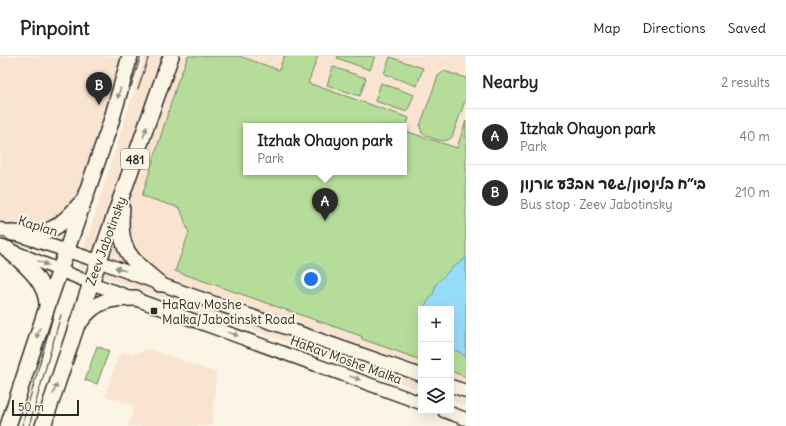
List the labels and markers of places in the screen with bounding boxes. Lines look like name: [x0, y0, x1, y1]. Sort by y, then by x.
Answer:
pin: B: [86, 72, 112, 105]
pin: A: [312, 188, 338, 221]
place label: HaRav Moshe Malka/Jabotinskt Road: [162, 296, 296, 328]
marker: HaRav Moshe Malka/Jabotinskt Road: [149, 306, 159, 316]

